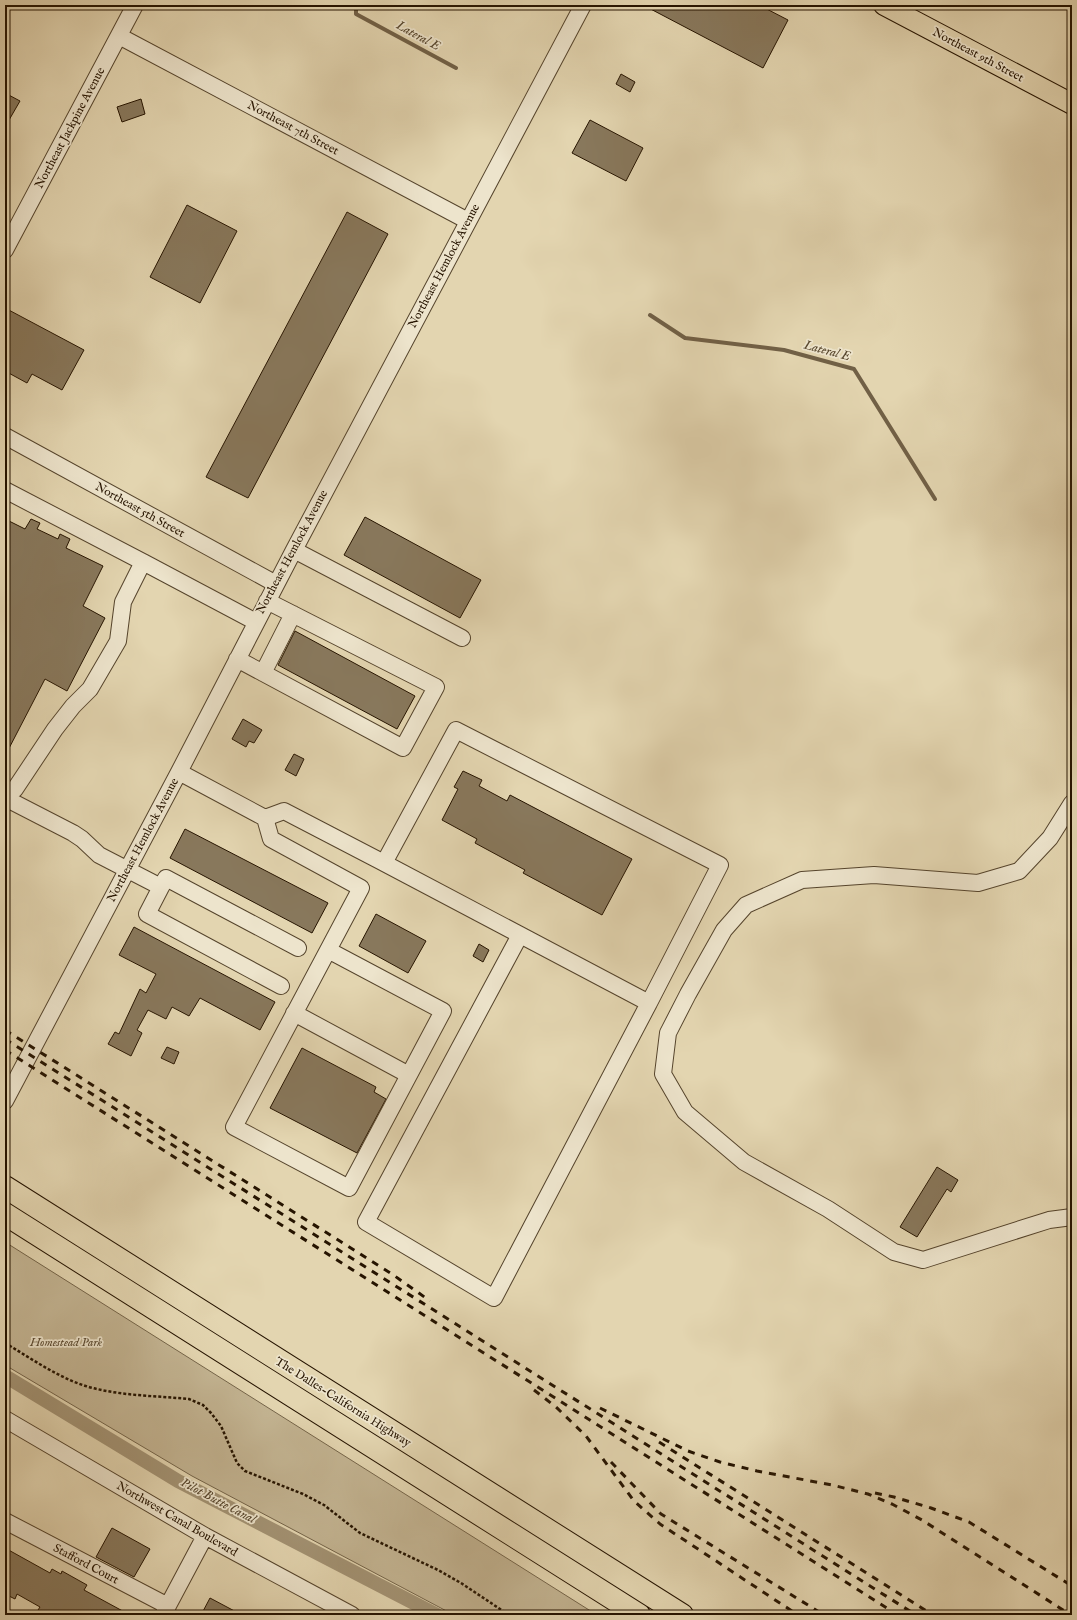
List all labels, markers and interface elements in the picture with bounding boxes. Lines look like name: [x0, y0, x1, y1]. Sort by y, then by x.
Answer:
water label: Lateral E: [392, 17, 443, 55]
street label: Northeast 9th Street: [930, 25, 1026, 85]
street label: Northeast Jackpine Avenue: [32, 64, 109, 192]
street label: Northeast 7th Street: [245, 98, 341, 158]
street label: Northeast Hemlock Avenue: [405, 201, 483, 331]
water label: Lateral E: [801, 336, 852, 365]
street label: Northeast 5th Street: [93, 479, 187, 541]
street label: Northeast Hemlock Avenue: [253, 487, 331, 617]
street label: Northeast Hemlock Avenue: [104, 775, 182, 905]
park label: Homestead Park: [29, 1335, 102, 1350]
street label: The Dalles-California Highway: [272, 1354, 414, 1450]
water label: Pilot Butte Canal: [178, 1474, 259, 1528]
street label: Northwest Canal Boulevard: [114, 1478, 241, 1560]
street label: Stafford Court: [51, 1540, 121, 1588]

